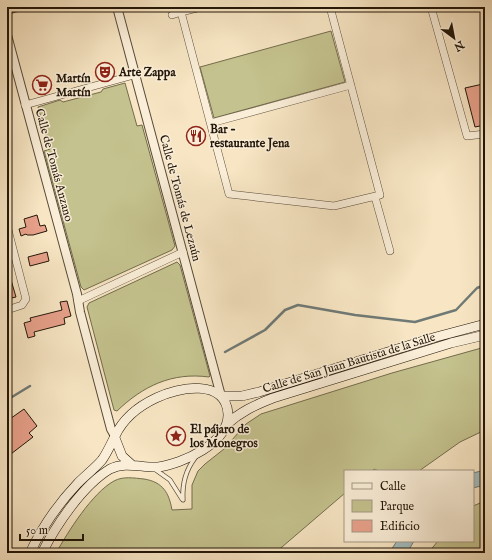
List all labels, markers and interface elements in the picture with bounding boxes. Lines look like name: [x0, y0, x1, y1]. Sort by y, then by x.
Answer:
north arrow: [434, 18, 474, 58]
text: N: [451, 37, 467, 54]
theatre icon: Arte Zappa: [94, 61, 116, 83]
place label: Arte Zappa: [118, 65, 176, 81]
place label: Martín Martín: [56, 71, 91, 100]
supermarket icon: Martín Martín: [31, 74, 53, 96]
street label: Calle de Tomás Anzano: [32, 107, 76, 224]
place label: Bar - restaurante Jena: [210, 122, 290, 152]
restaurant icon: Bar - restaurante Jena: [185, 125, 207, 147]
street label: Calle de Tomás de Lezaún: [156, 133, 204, 263]
street label: Calle de San Juan Bautista de la Salle: [261, 329, 438, 397]
place label: El pájaro de los Monegros: [189, 422, 258, 452]
place icon: El pájaro de los Monegros: [165, 425, 187, 447]
legend: [344, 470, 474, 542]
text: Calle: [380, 479, 406, 494]
text: Parque: [380, 499, 415, 515]
scale bar: [20, 516, 83, 542]
text: Edificio: [380, 519, 420, 534]
text: 50 m: [26, 523, 48, 538]

